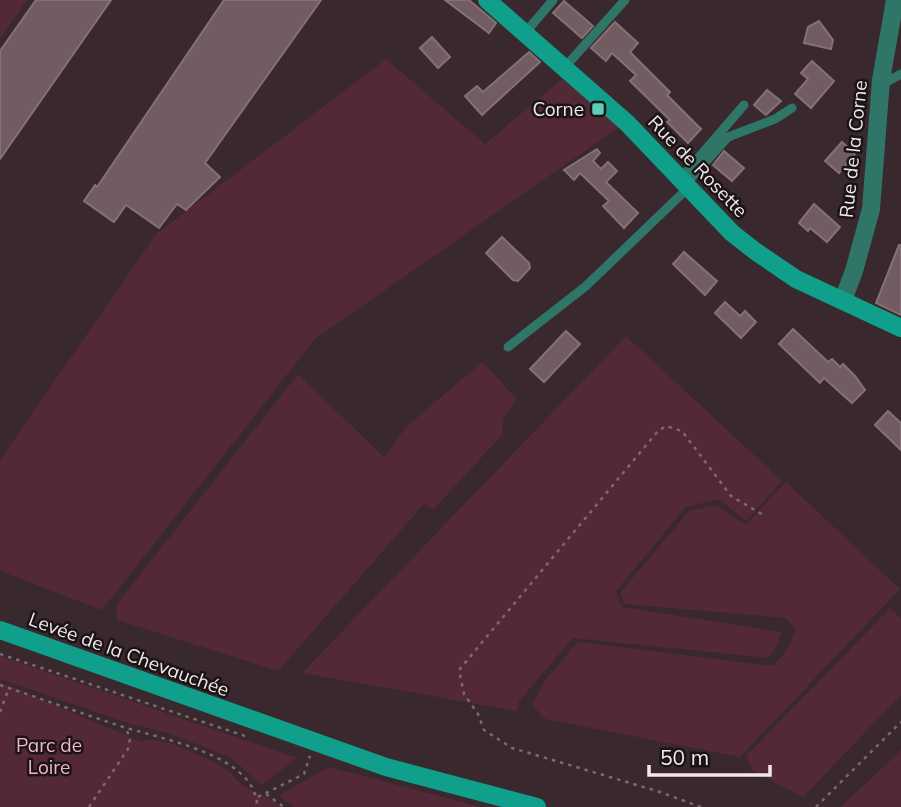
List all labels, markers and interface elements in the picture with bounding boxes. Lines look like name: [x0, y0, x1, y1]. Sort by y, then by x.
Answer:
street label: Rue de la Corne: [834, 79, 872, 219]
place label: Corne: [532, 97, 584, 121]
marker: Corne: [590, 101, 606, 117]
street label: Rue de Rosette: [643, 110, 753, 222]
street label: Levée de la Chevauchée: [26, 607, 232, 701]
park label: Parc de Loire: [16, 733, 82, 779]
scale bar: [649, 734, 770, 778]
text: 50 m: [660, 744, 709, 770]

